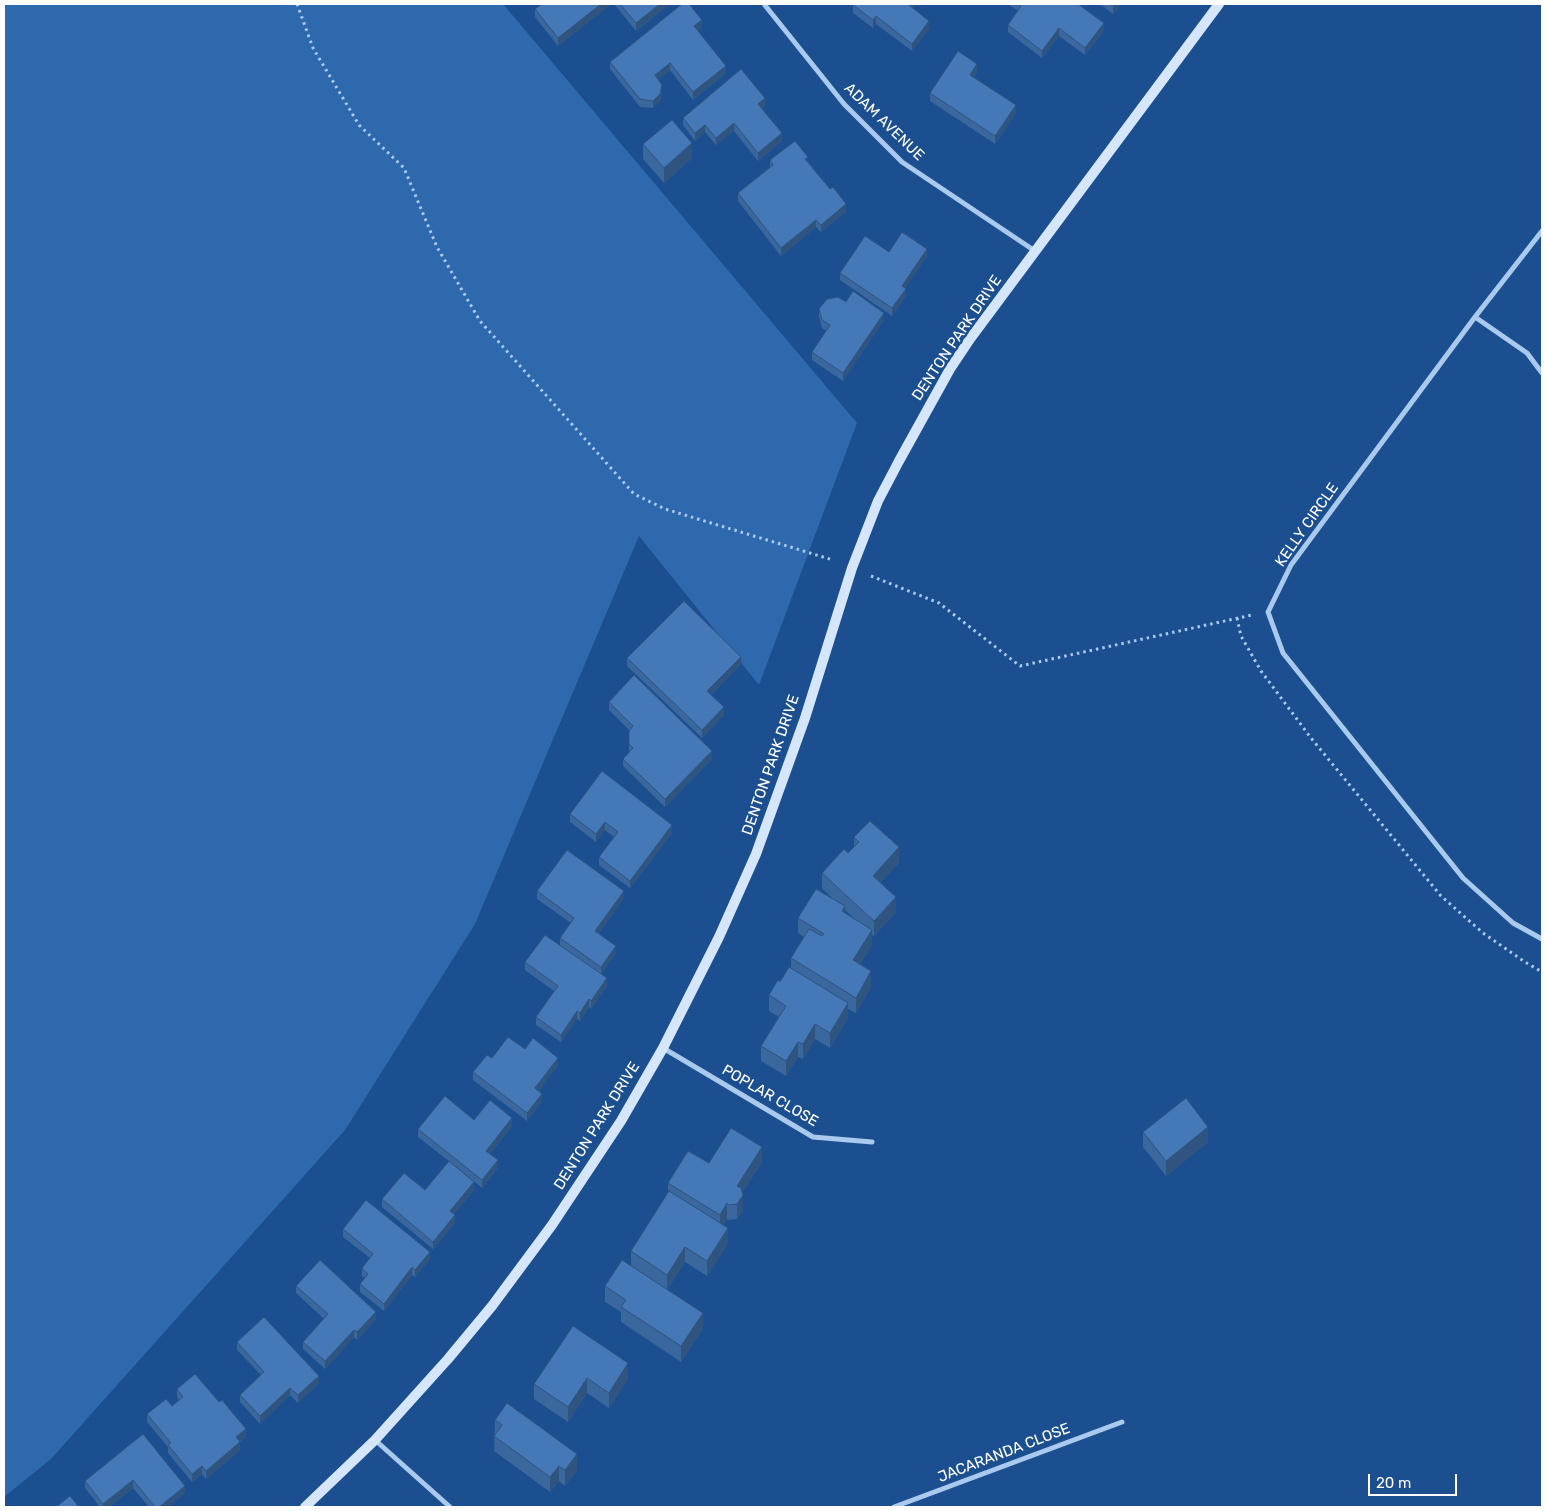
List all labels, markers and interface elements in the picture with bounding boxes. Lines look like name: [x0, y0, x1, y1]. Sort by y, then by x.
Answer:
street label: ADAM AVENUE: [840, 79, 928, 165]
street label: DENTON PARK DRIVE: [908, 272, 1006, 404]
street label: KELLY CIRCLE: [1271, 480, 1343, 570]
street label: DENTON PARK DRIVE: [739, 692, 803, 838]
street label: DENTON PARK DRIVE: [550, 1059, 644, 1193]
street label: POPLAR CLOSE: [719, 1061, 821, 1131]
street label: JACARANDA CLOSE: [935, 1419, 1073, 1487]
scale bar: [1371, 1464, 1460, 1496]
text: 20 m: [1376, 1474, 1411, 1492]

